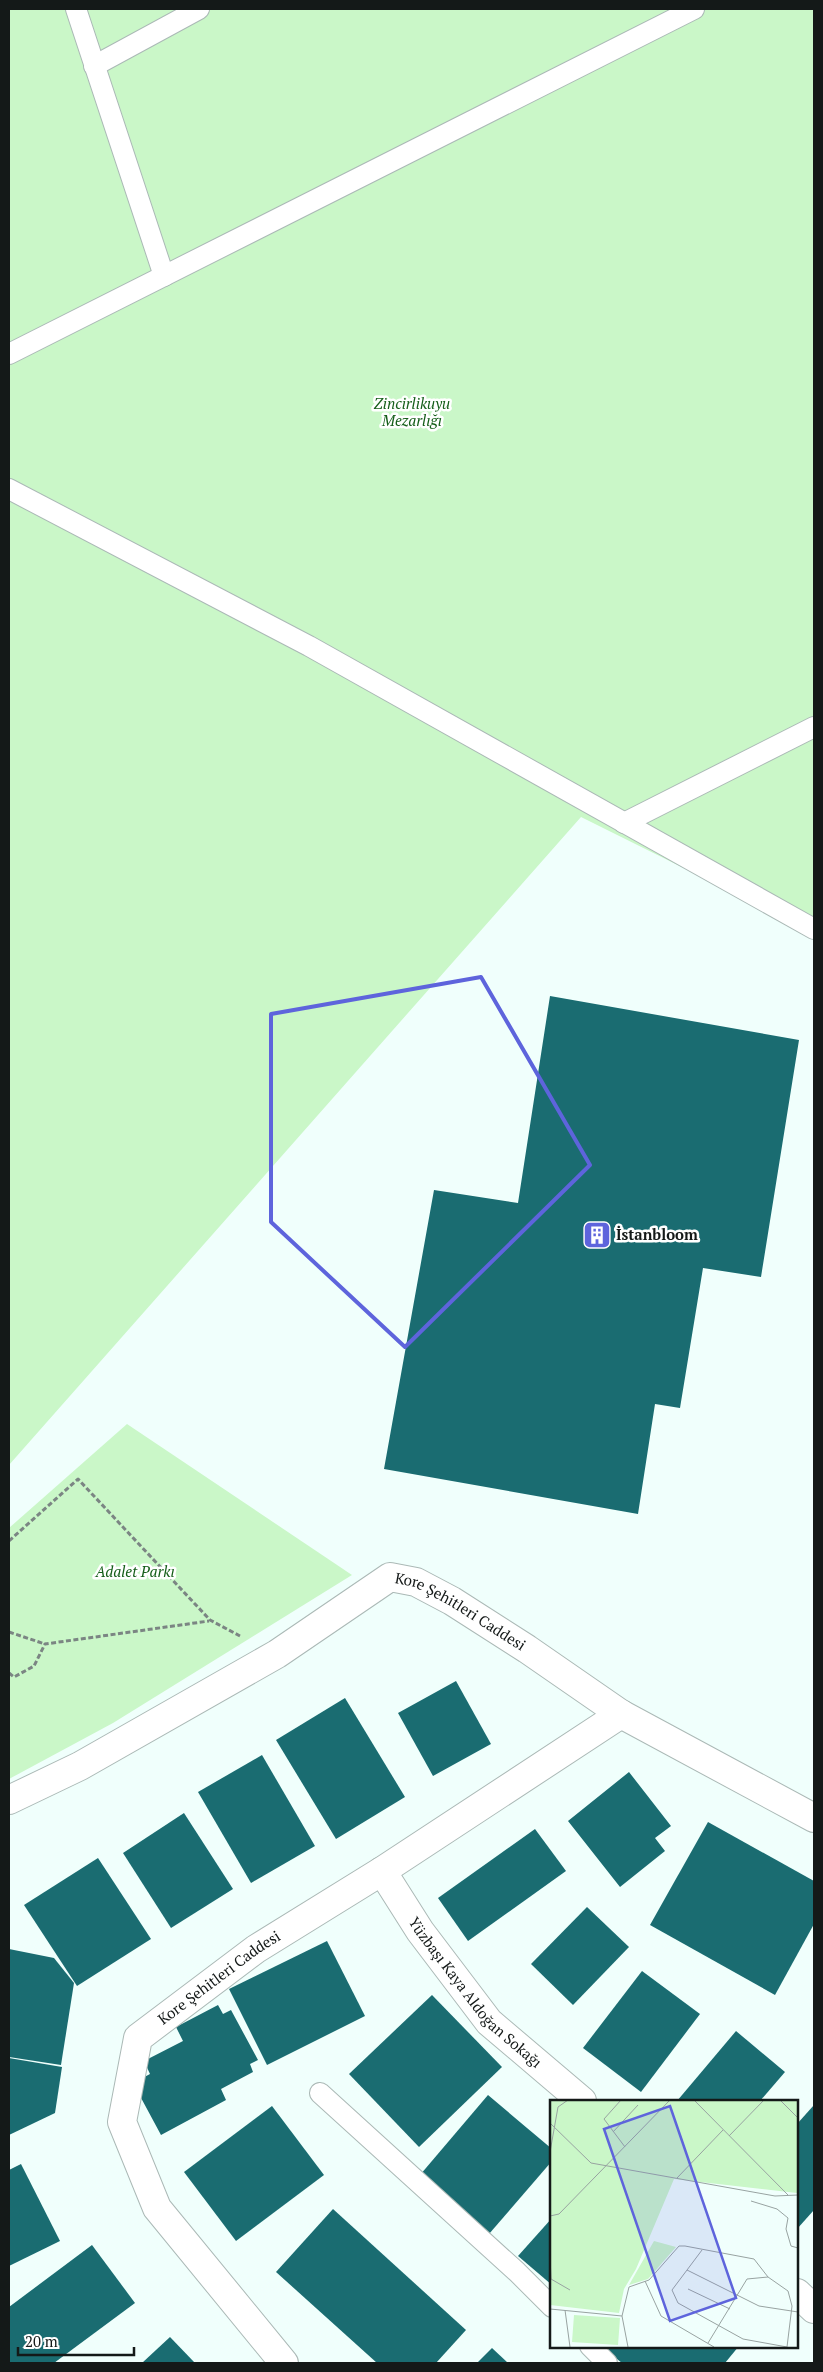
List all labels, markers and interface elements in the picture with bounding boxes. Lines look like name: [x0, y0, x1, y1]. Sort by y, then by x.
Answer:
park label: Zincirlikuyu Mezarlığı: [374, 393, 450, 430]
building icon: İstanbloom: [582, 1220, 612, 1250]
place label: İstanbloom: [616, 1224, 698, 1244]
park label: Adalet Parkı: [94, 1561, 175, 1581]
street label: Kore Şehitleri Caddesi: [394, 1567, 530, 1655]
street label: Yüzbaşı Kaya Aldoğan Sokağı: [405, 1913, 547, 2072]
street label: Kore Şehitleri Caddesi: [153, 1925, 284, 2029]
inset map: [550, 2100, 798, 2347]
scale bar: [18, 2324, 134, 2356]
text: 20 m: [25, 2331, 58, 2351]

